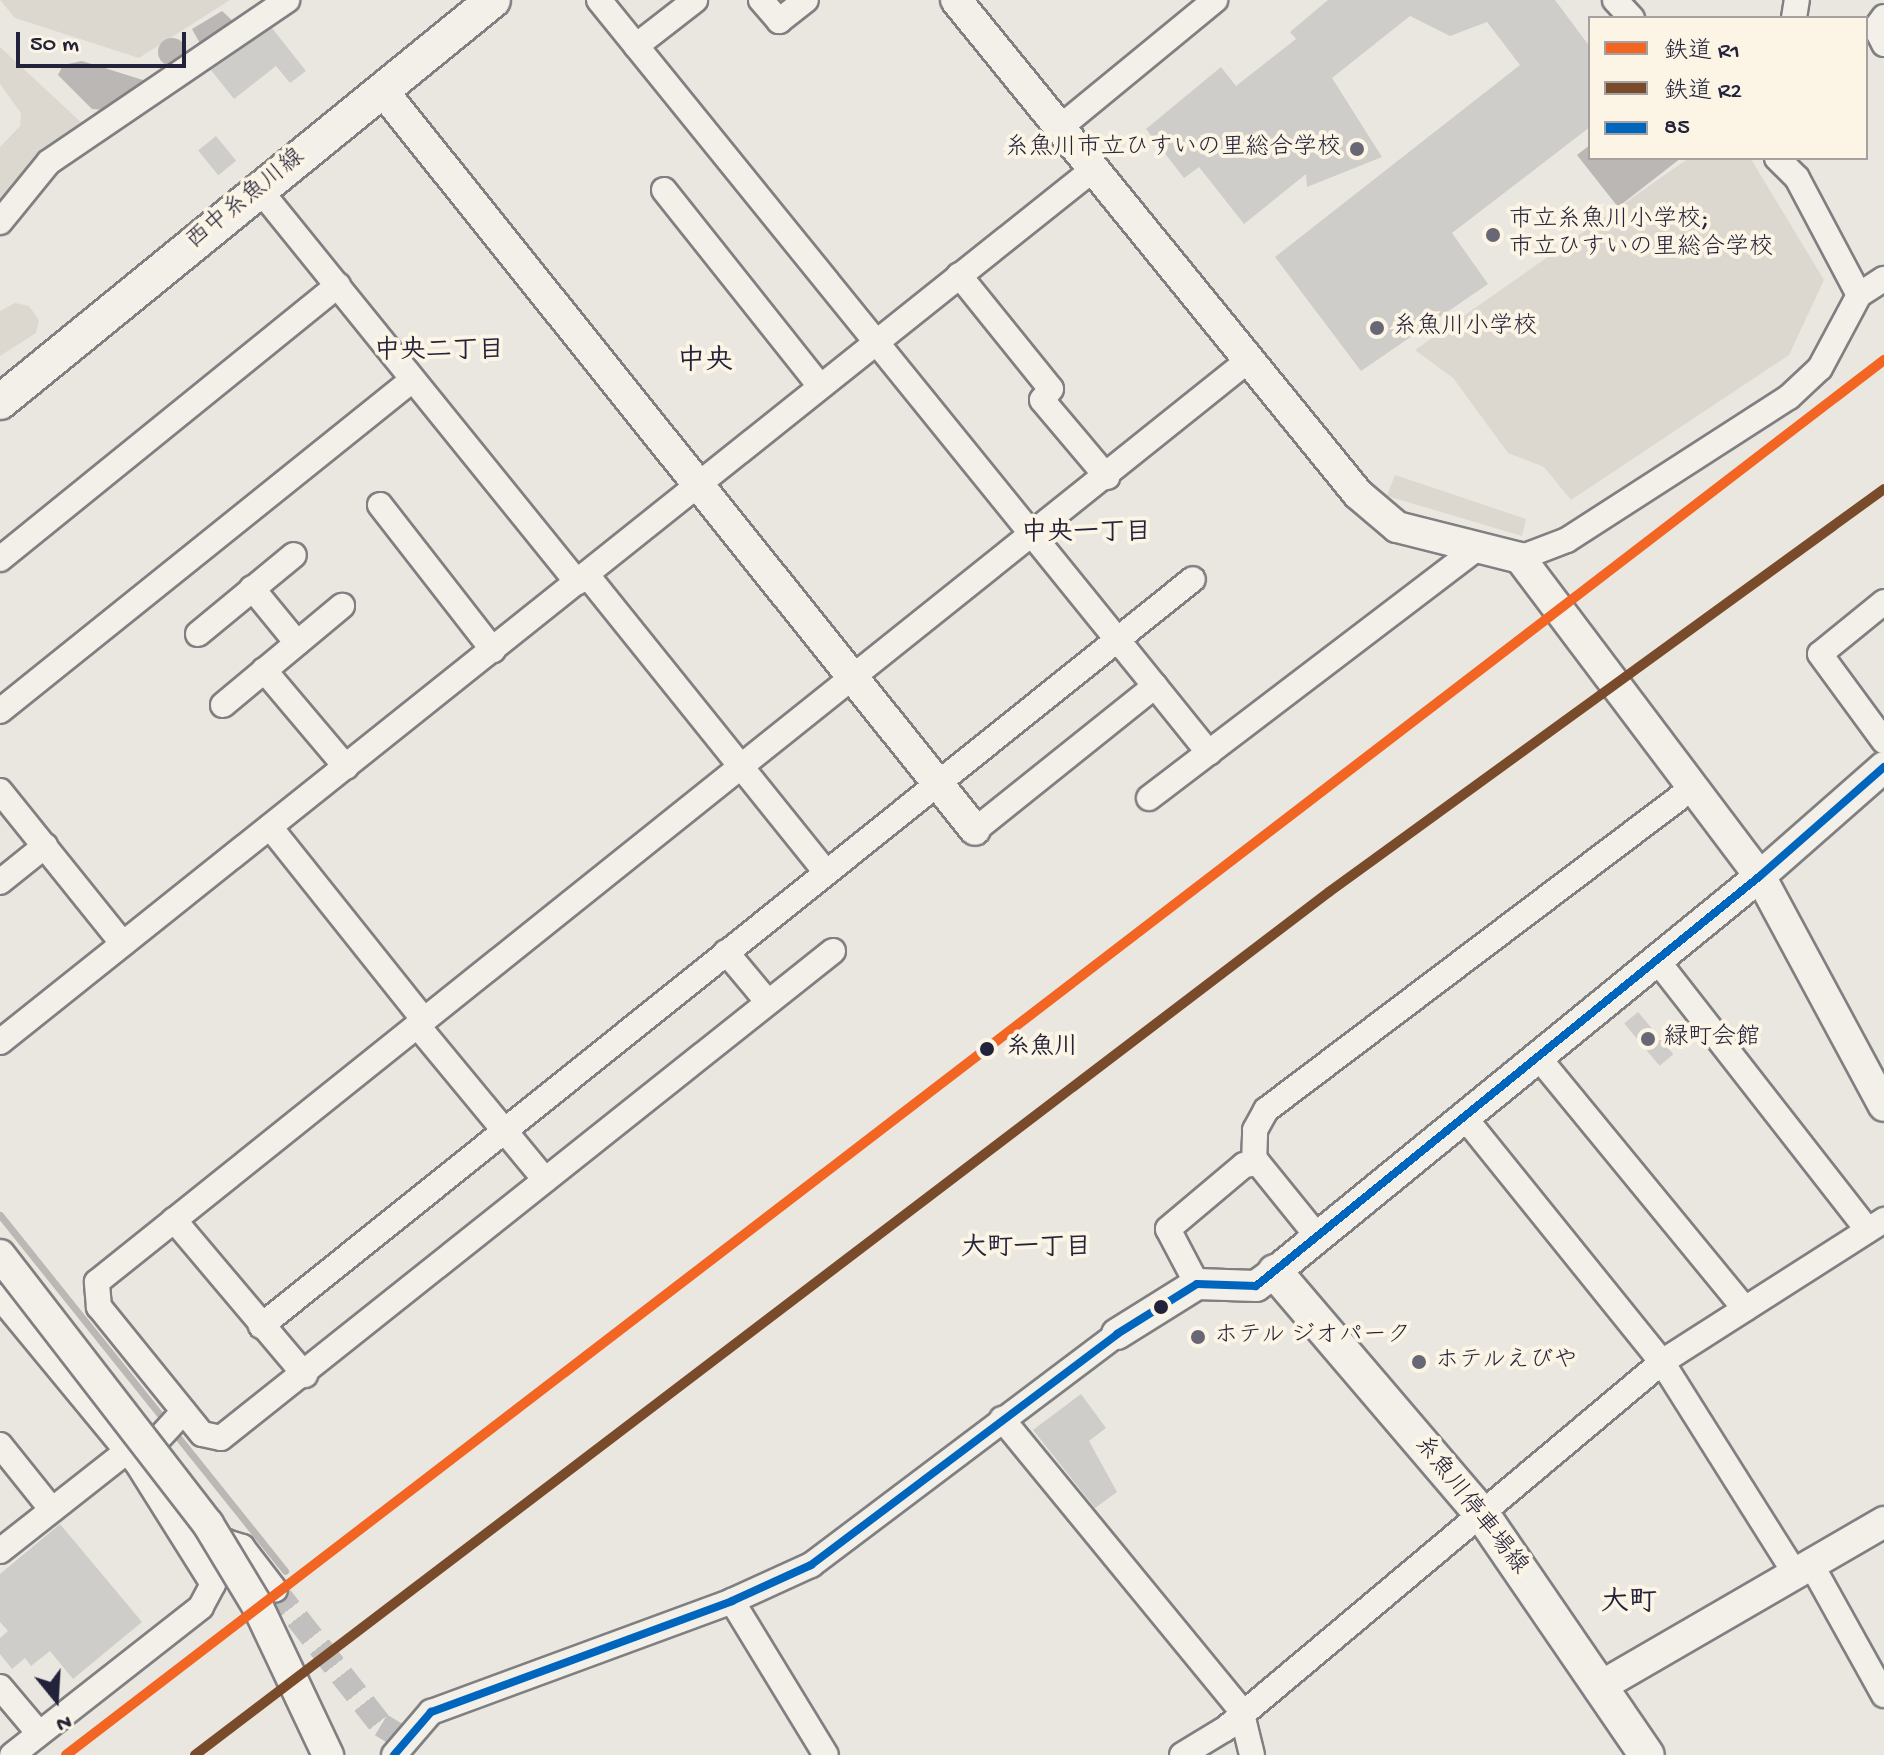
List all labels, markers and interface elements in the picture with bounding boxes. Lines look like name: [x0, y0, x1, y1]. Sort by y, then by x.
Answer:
scale bar: [20, 16, 190, 66]
legend: [1588, 16, 1868, 160]
text: 50 m: [30, 31, 79, 60]
text: 鉄道 R1: [1664, 38, 1740, 67]
text: 鉄道 R2: [1664, 78, 1742, 107]
text: 85: [1664, 114, 1690, 143]
place label: 糸魚川市立ひすいの里総合学校: [1005, 135, 1341, 163]
marker: 糸魚川市立ひすいの里総合学校: [1348, 140, 1366, 158]
street label: 西中糸魚川線: [181, 143, 311, 257]
place label: 市立糸魚川小学校; 市立ひすいの里総合学校: [1509, 207, 1773, 263]
marker: 市立糸魚川小学校; 市立ひすいの里総合学校: [1484, 226, 1502, 244]
place label: 糸魚川小学校: [1393, 314, 1537, 342]
marker: 糸魚川小学校: [1368, 319, 1386, 337]
district label: 中央二丁目: [374, 337, 504, 369]
district label: 中央: [677, 346, 733, 380]
district label: 中央一丁目: [1021, 519, 1151, 551]
place label: 緑町会館: [1664, 1025, 1760, 1053]
marker: 緑町会館: [1639, 1030, 1657, 1048]
place label: 糸魚川: [1006, 1035, 1078, 1063]
marker: 糸魚川: [975, 1037, 999, 1061]
district label: 大町一丁目: [961, 1234, 1091, 1266]
unlabelled marker: [1153, 1299, 1169, 1315]
place label: ホテル ジオパーク: [1214, 1323, 1412, 1351]
marker: ホテル ジオパーク: [1189, 1328, 1207, 1346]
place label: ホテルえびや: [1435, 1348, 1579, 1376]
marker: ホテルえびや: [1410, 1353, 1428, 1371]
street label: 糸魚川停車場線: [1407, 1431, 1533, 1581]
district label: 大町: [1601, 1587, 1657, 1621]
north arrow: [16, 1659, 96, 1739]
text: N: [53, 1707, 74, 1736]

